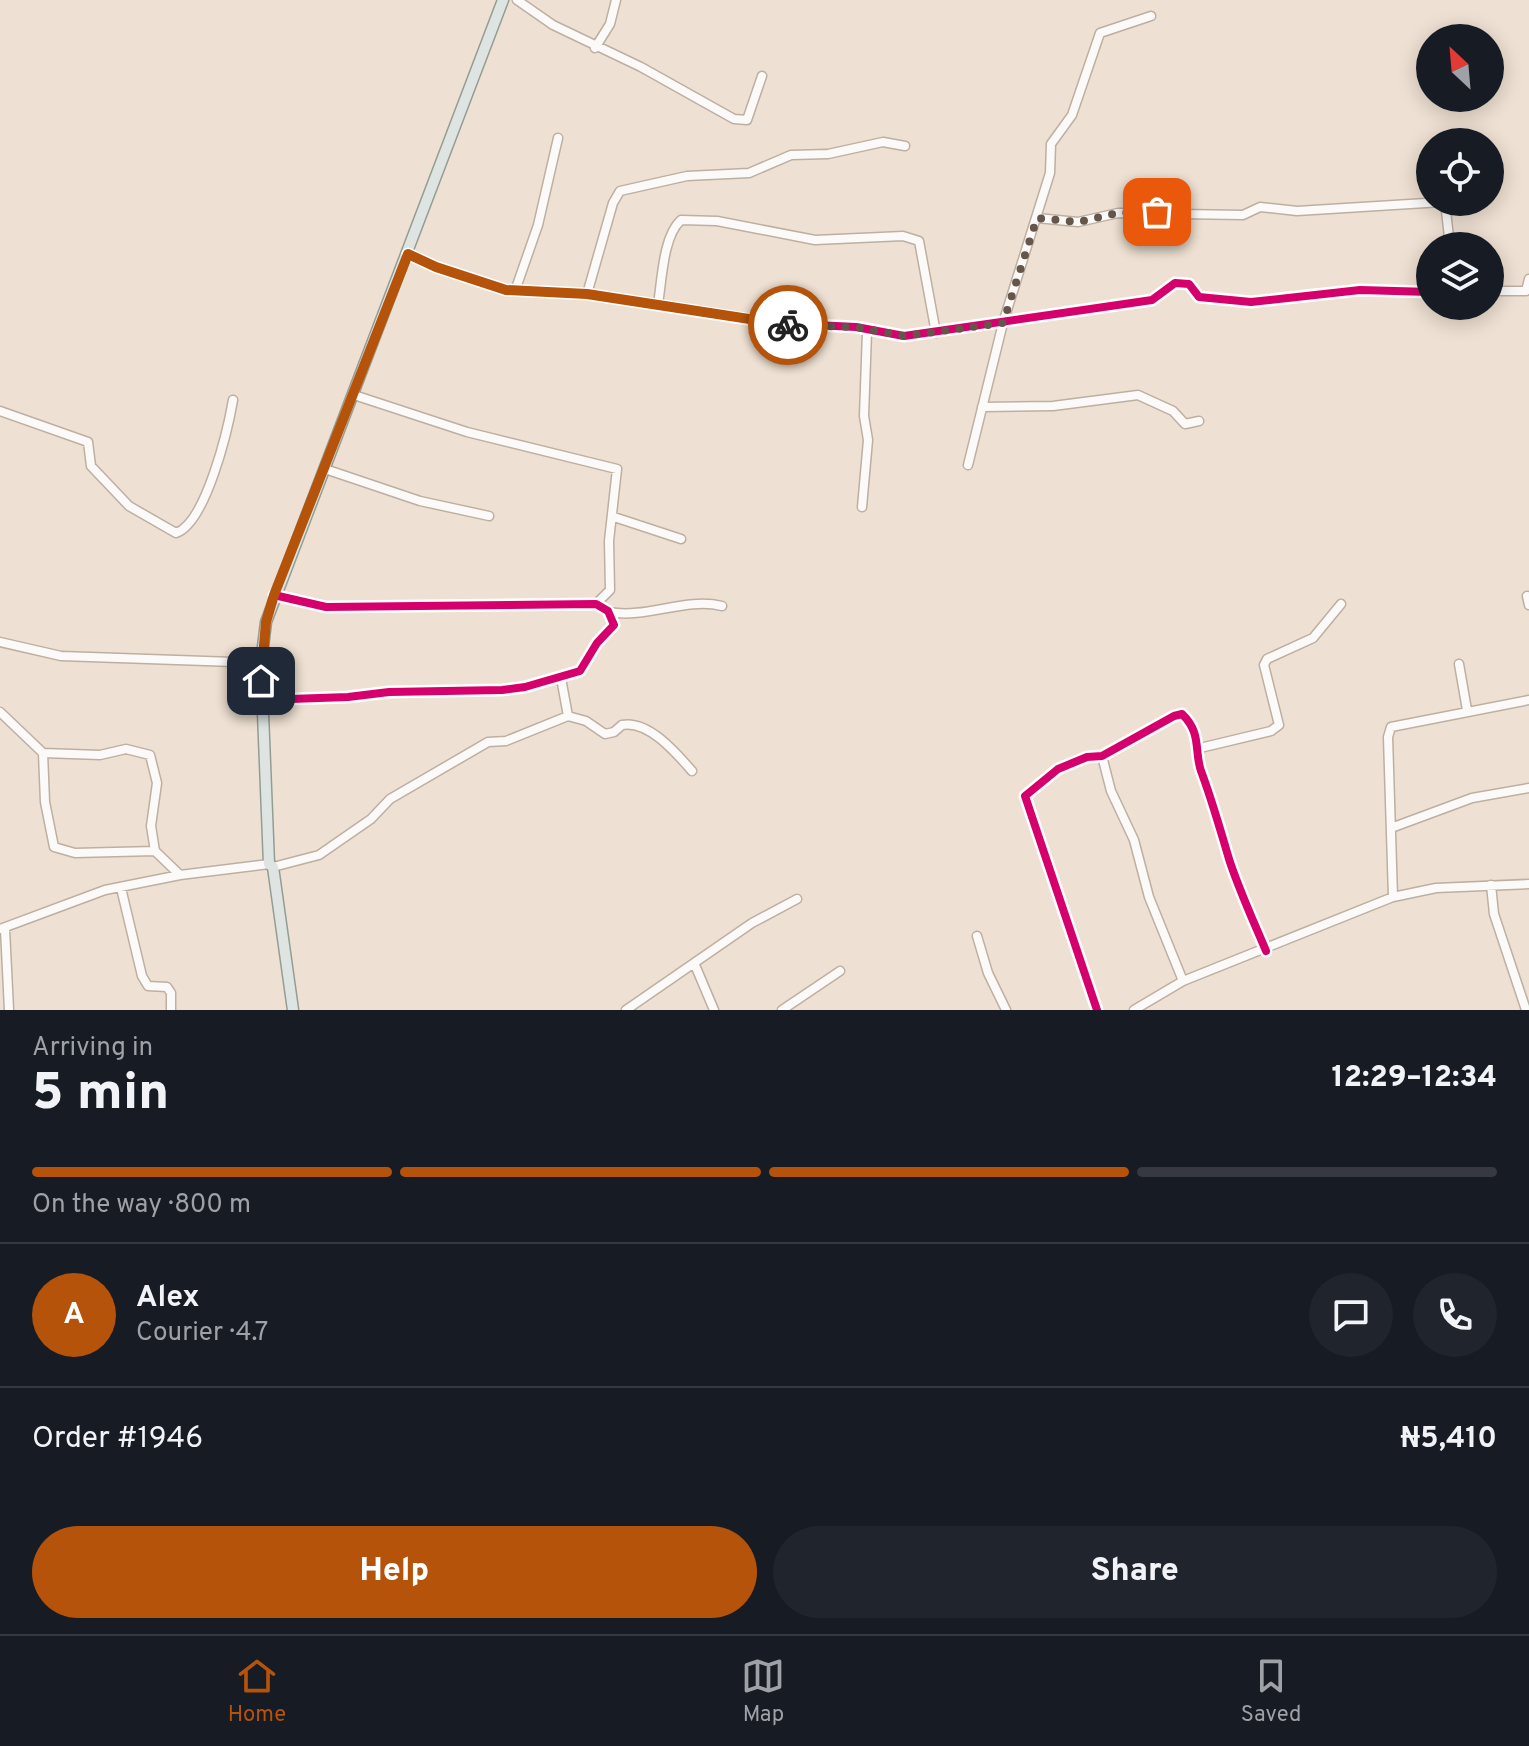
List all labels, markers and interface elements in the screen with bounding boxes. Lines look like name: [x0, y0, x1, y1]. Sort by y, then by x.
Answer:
north arrow: [1416, 24, 1504, 112]
map controls: [1416, 24, 1504, 320]
button: locate: [1416, 128, 1504, 216]
pin: [1123, 178, 1191, 246]
icon: bag: [1135, 190, 1179, 234]
button: layers: [1416, 232, 1504, 320]
courier: [748, 285, 828, 365]
icon: bike: [766, 303, 810, 347]
pin: [227, 647, 295, 715]
icon: home: [239, 659, 283, 703]
text: Arriving in: [32, 1032, 153, 1065]
text: 12:29–12:34: [1332, 1060, 1497, 1097]
text: 5 min: [32, 1062, 169, 1128]
text: On the way · 800 m: [32, 1189, 251, 1222]
button: chat: [1309, 1273, 1393, 1357]
button: phone: [1413, 1273, 1497, 1357]
text: Alex: [136, 1280, 200, 1317]
text: A: [63, 1297, 85, 1334]
text: Courier · 4.7: [136, 1317, 268, 1350]
text: Order #1946: [32, 1421, 203, 1458]
text: ₦5,410: [1400, 1421, 1497, 1458]
button: Help: [32, 1526, 757, 1618]
button: Share: [773, 1526, 1497, 1618]
tab: Home: [228, 1654, 286, 1729]
tab: Map: [741, 1654, 785, 1729]
tab: Saved: [1241, 1654, 1301, 1729]

